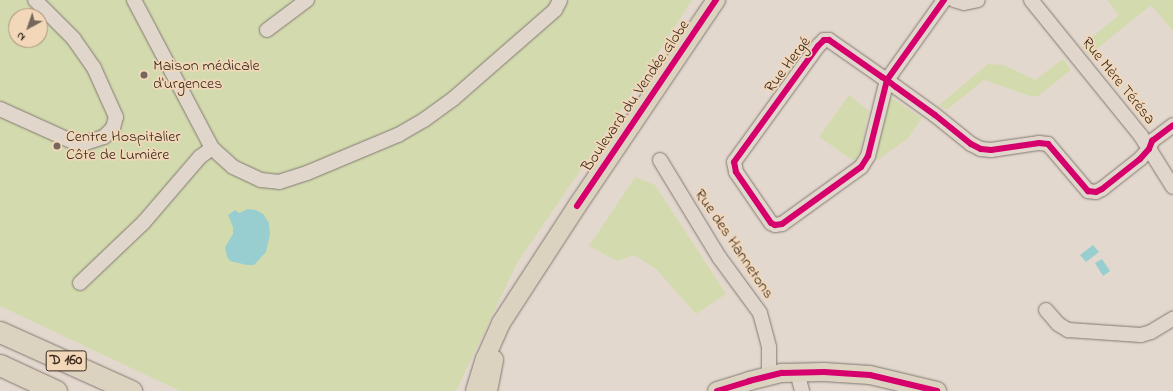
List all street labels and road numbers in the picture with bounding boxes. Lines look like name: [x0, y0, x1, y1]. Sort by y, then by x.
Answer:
street label: Boulevard du Vendée Globe: [578, 16, 694, 176]
street label: Rue Hergé: [761, 33, 815, 97]
street label: Rue Mère Térésa: [1077, 33, 1159, 129]
street label: Rue des Hannetons: [690, 186, 778, 302]
road number: D 160: [45, 348, 87, 374]

